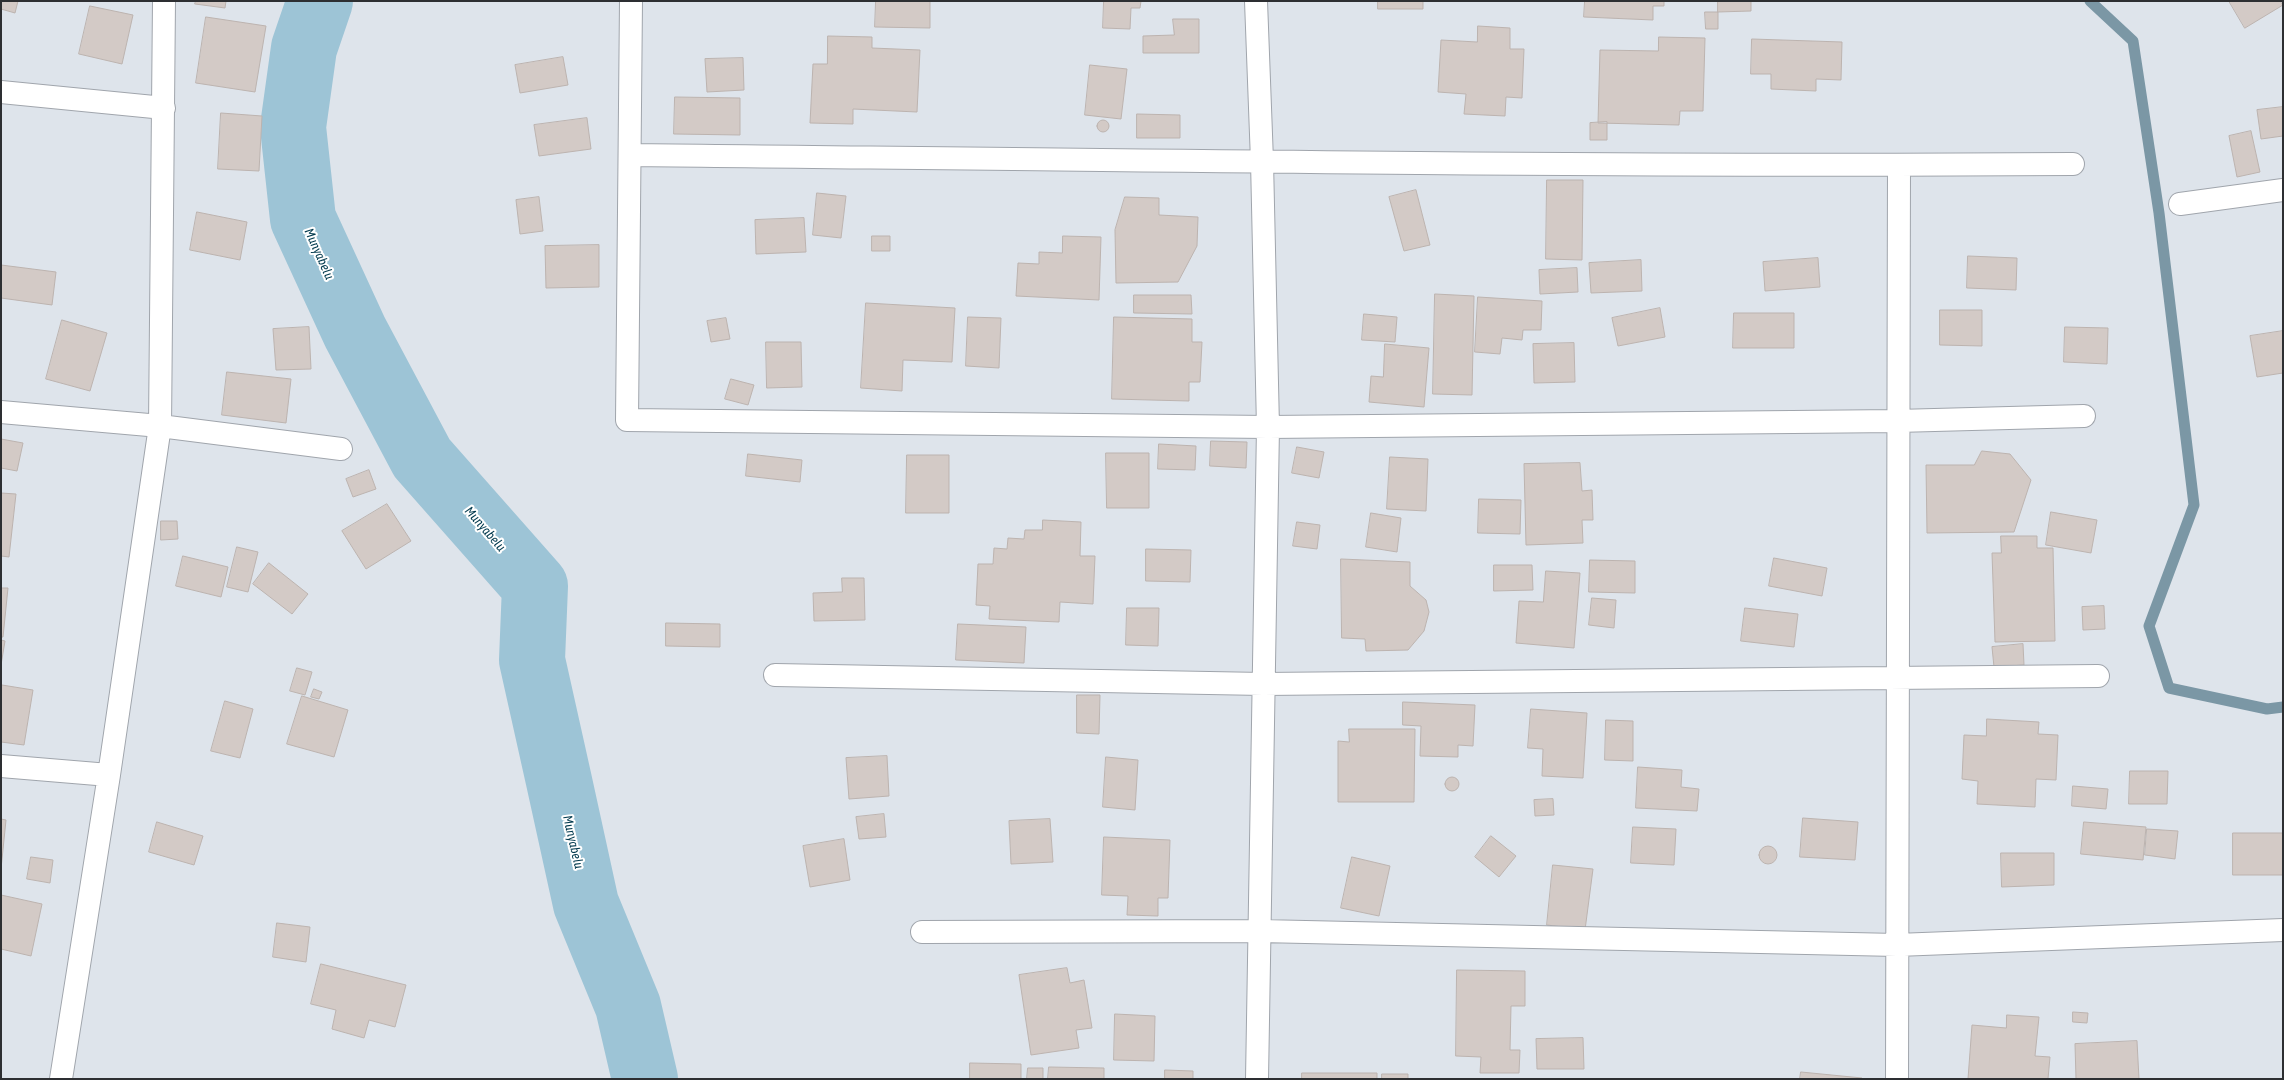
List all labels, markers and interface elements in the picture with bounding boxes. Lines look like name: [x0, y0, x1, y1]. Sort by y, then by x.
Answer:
water label: Munyabelu: [301, 226, 337, 282]
water label: Munyabelu: [461, 503, 509, 555]
water label: Munyabelu: [559, 814, 587, 870]

